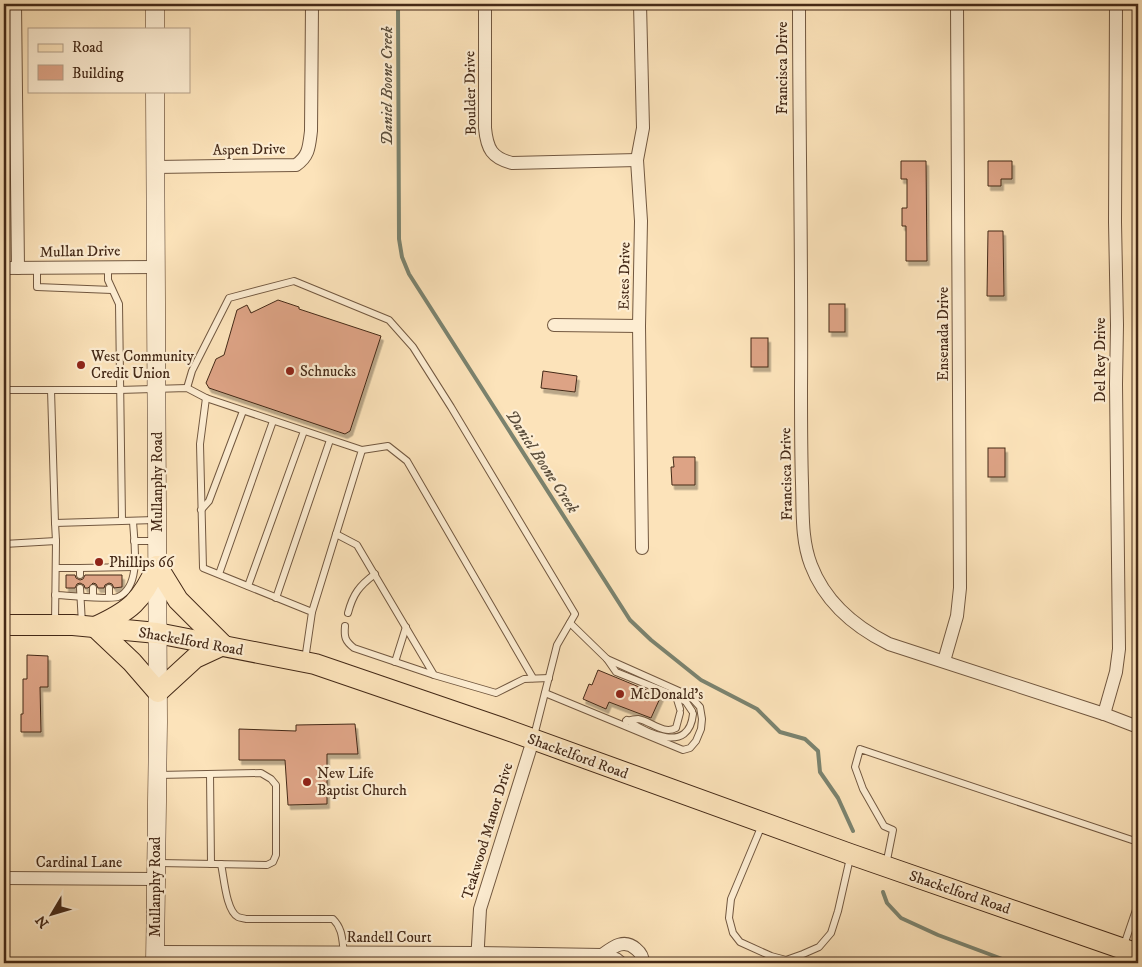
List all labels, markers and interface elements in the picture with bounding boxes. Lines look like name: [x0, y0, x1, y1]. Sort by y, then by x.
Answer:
street label: Francisca Drive: [773, 22, 792, 114]
water label: Daniel Boone Creek: [377, 26, 397, 146]
legend: [28, 28, 190, 92]
text: Road: [72, 38, 104, 57]
street label: Boulder Drive: [460, 51, 481, 135]
text: Building: [72, 64, 124, 83]
street label: Aspen Drive: [212, 139, 286, 160]
street label: Mullan Drive: [40, 241, 120, 262]
street label: Estes Drive: [614, 242, 635, 310]
street label: Ensenada Drive: [934, 287, 953, 381]
street label: Del Rey Drive: [1091, 318, 1110, 402]
place label: West Community Credit Union: [90, 347, 195, 383]
marker: West Community Credit Union: [75, 359, 87, 371]
place label: Schnucks: [300, 362, 356, 381]
marker: Schnucks: [284, 365, 296, 377]
water label: Daniel Boone Creek: [501, 406, 583, 517]
street label: Francisca Drive: [776, 427, 797, 521]
street label: Mullanphy Road: [148, 431, 167, 532]
place label: Phillips 66: [109, 553, 175, 572]
marker: Phillips 66: [93, 556, 105, 568]
street label: Shackelford Road: [137, 623, 245, 660]
place label: McDonald's: [630, 685, 703, 704]
marker: McDonald's: [614, 688, 626, 700]
street label: Shackelford Road: [525, 729, 631, 784]
street label: Teakwood Manor Drive: [458, 760, 517, 902]
place label: New Life Baptist Church: [317, 764, 407, 800]
marker: New Life Baptist Church: [301, 776, 313, 788]
street label: Mullanphy Road: [146, 836, 165, 937]
street label: Cardinal Lane: [36, 853, 122, 872]
street label: Shackelford Road: [907, 866, 1013, 919]
north arrow: [28, 890, 78, 940]
text: N: [32, 911, 53, 931]
street label: Randell Court: [347, 928, 432, 947]

